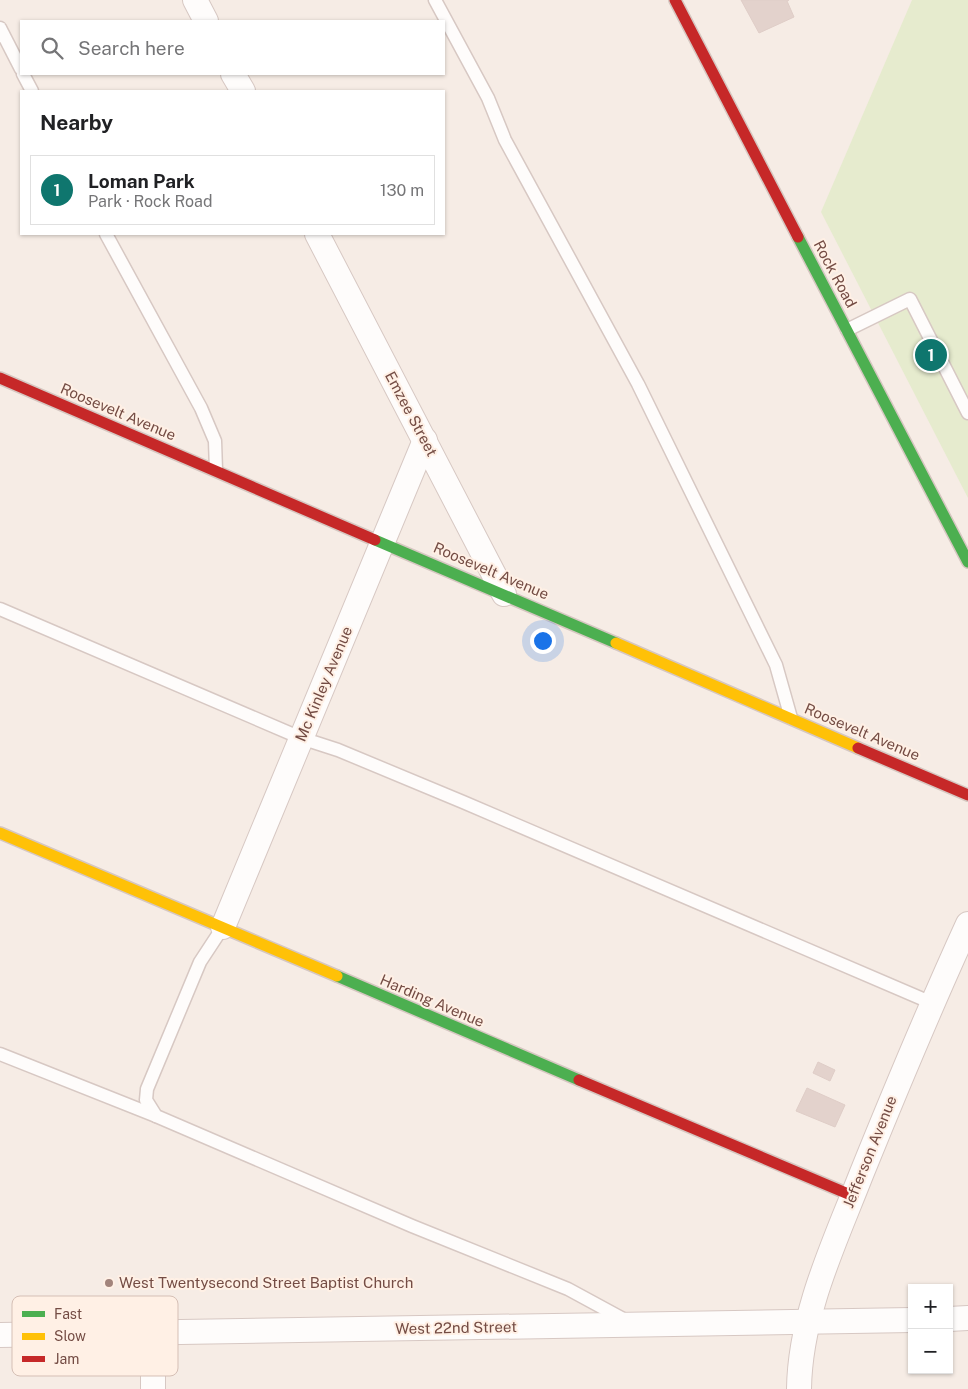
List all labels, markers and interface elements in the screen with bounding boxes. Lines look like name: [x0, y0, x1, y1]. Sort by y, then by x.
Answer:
search box: [20, 20, 445, 75]
icon: search: [38, 34, 66, 62]
text: Search here: [78, 37, 185, 59]
text: Nearby: [40, 110, 113, 135]
text: Loman Park: [88, 170, 195, 192]
text: 1: [54, 181, 60, 200]
text: 130 m: [380, 181, 424, 200]
text: Park · Rock Road: [88, 192, 212, 211]
street label: Rock Road: [811, 237, 860, 310]
pin: 1: [915, 336, 947, 374]
street label: Emzee Street: [382, 368, 441, 459]
street label: Roosevelt Avenue: [58, 380, 178, 444]
street label: Roosevelt Avenue: [431, 539, 551, 603]
street label: Mc Kinley Avenue: [292, 624, 355, 744]
your location: [530, 628, 556, 654]
street label: Roosevelt Avenue: [802, 700, 922, 764]
street label: Harding Avenue: [378, 971, 487, 1030]
street label: Jefferson Avenue: [839, 1093, 900, 1210]
place label: West Twentysecond Street Baptist Church: [119, 1274, 413, 1291]
marker: West Twentysecond Street Baptist Church: [103, 1277, 115, 1289]
map controls: [908, 1284, 953, 1374]
button: +: [908, 1284, 953, 1329]
legend: [12, 1296, 178, 1376]
text: Fast: [54, 1306, 82, 1322]
street label: West 22nd Street: [395, 1318, 517, 1337]
text: Slow: [54, 1328, 86, 1344]
button: −: [908, 1329, 953, 1374]
text: Jam: [54, 1351, 79, 1367]

